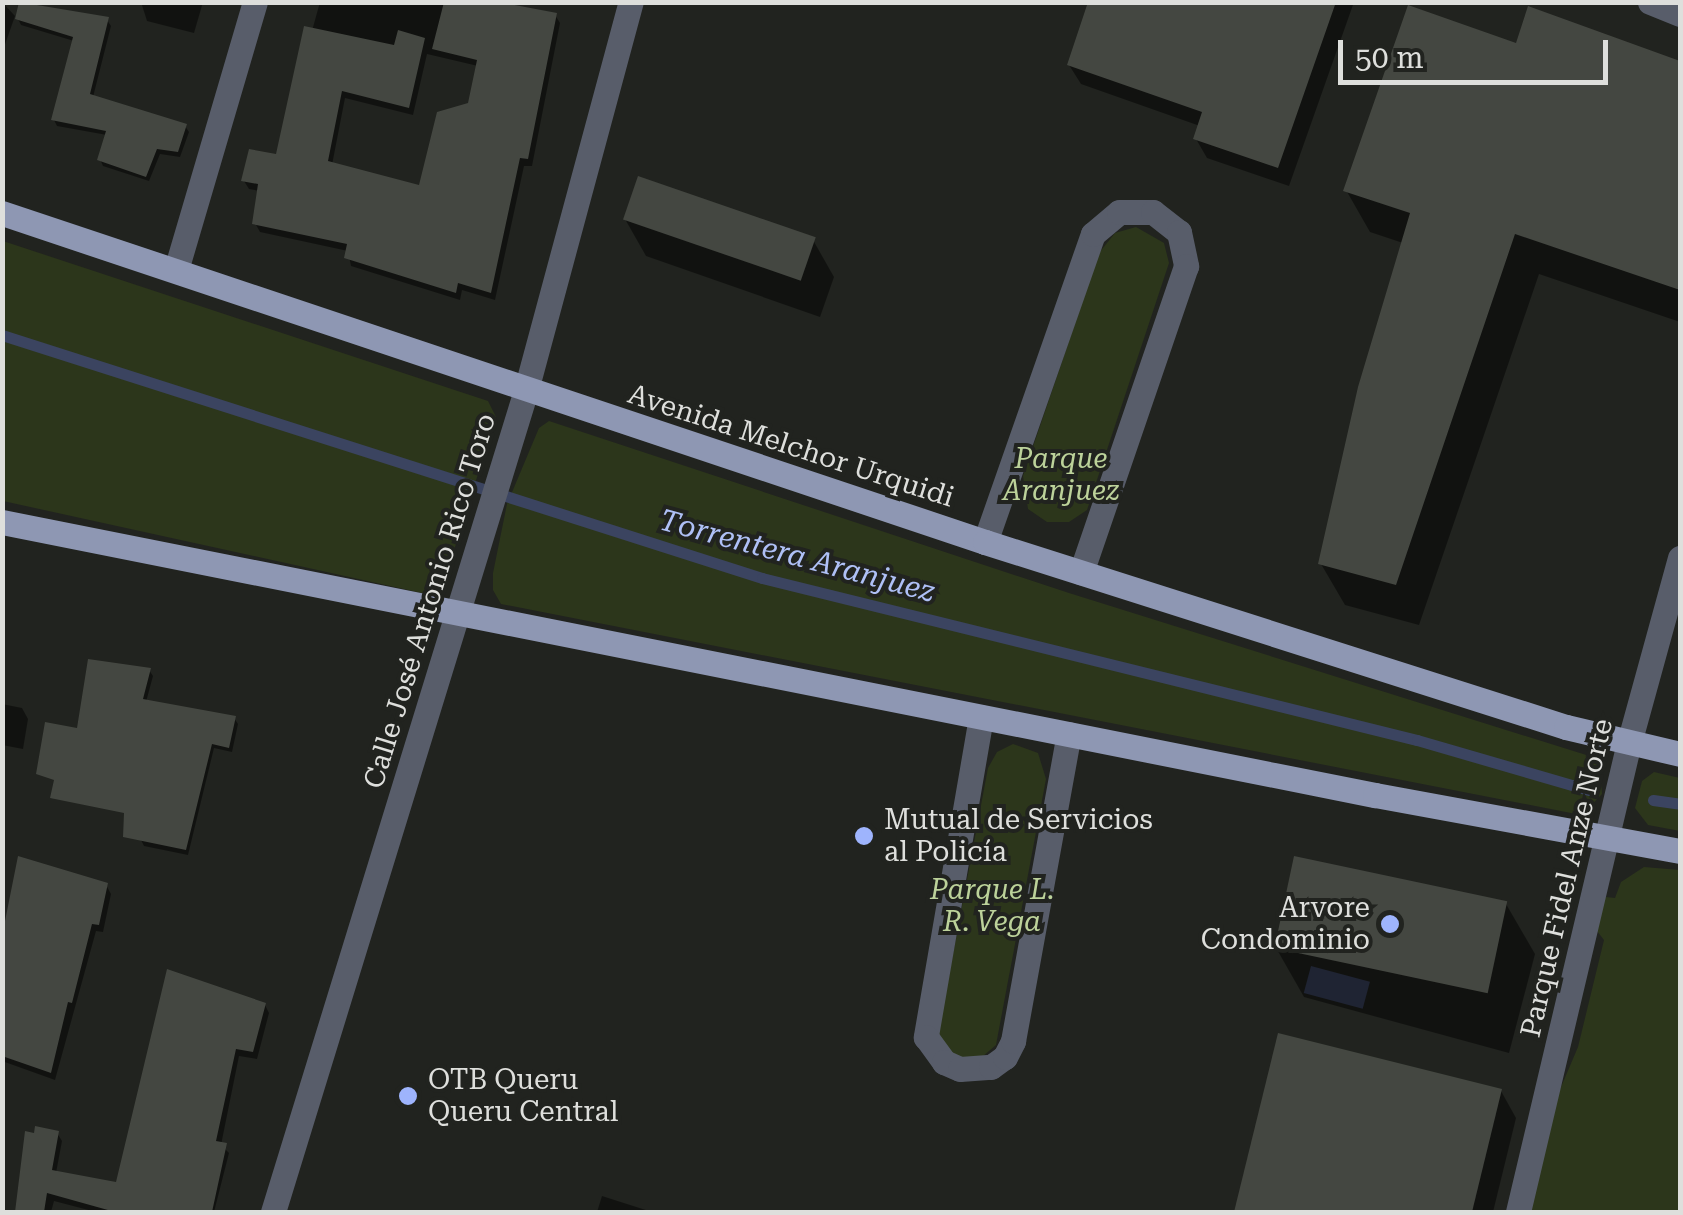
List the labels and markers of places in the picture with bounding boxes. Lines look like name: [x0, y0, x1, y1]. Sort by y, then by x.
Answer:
place label: Mutual de Servicios al Policía: [884, 803, 1153, 869]
marker: Mutual de Servicios al Policía: [853, 825, 875, 847]
place label: Arvore Condominio: [1201, 891, 1370, 957]
marker: Arvore Condominio: [1379, 913, 1401, 935]
place label: OTB Queru Queru Central: [428, 1063, 618, 1129]
marker: OTB Queru Queru Central: [397, 1085, 419, 1107]

